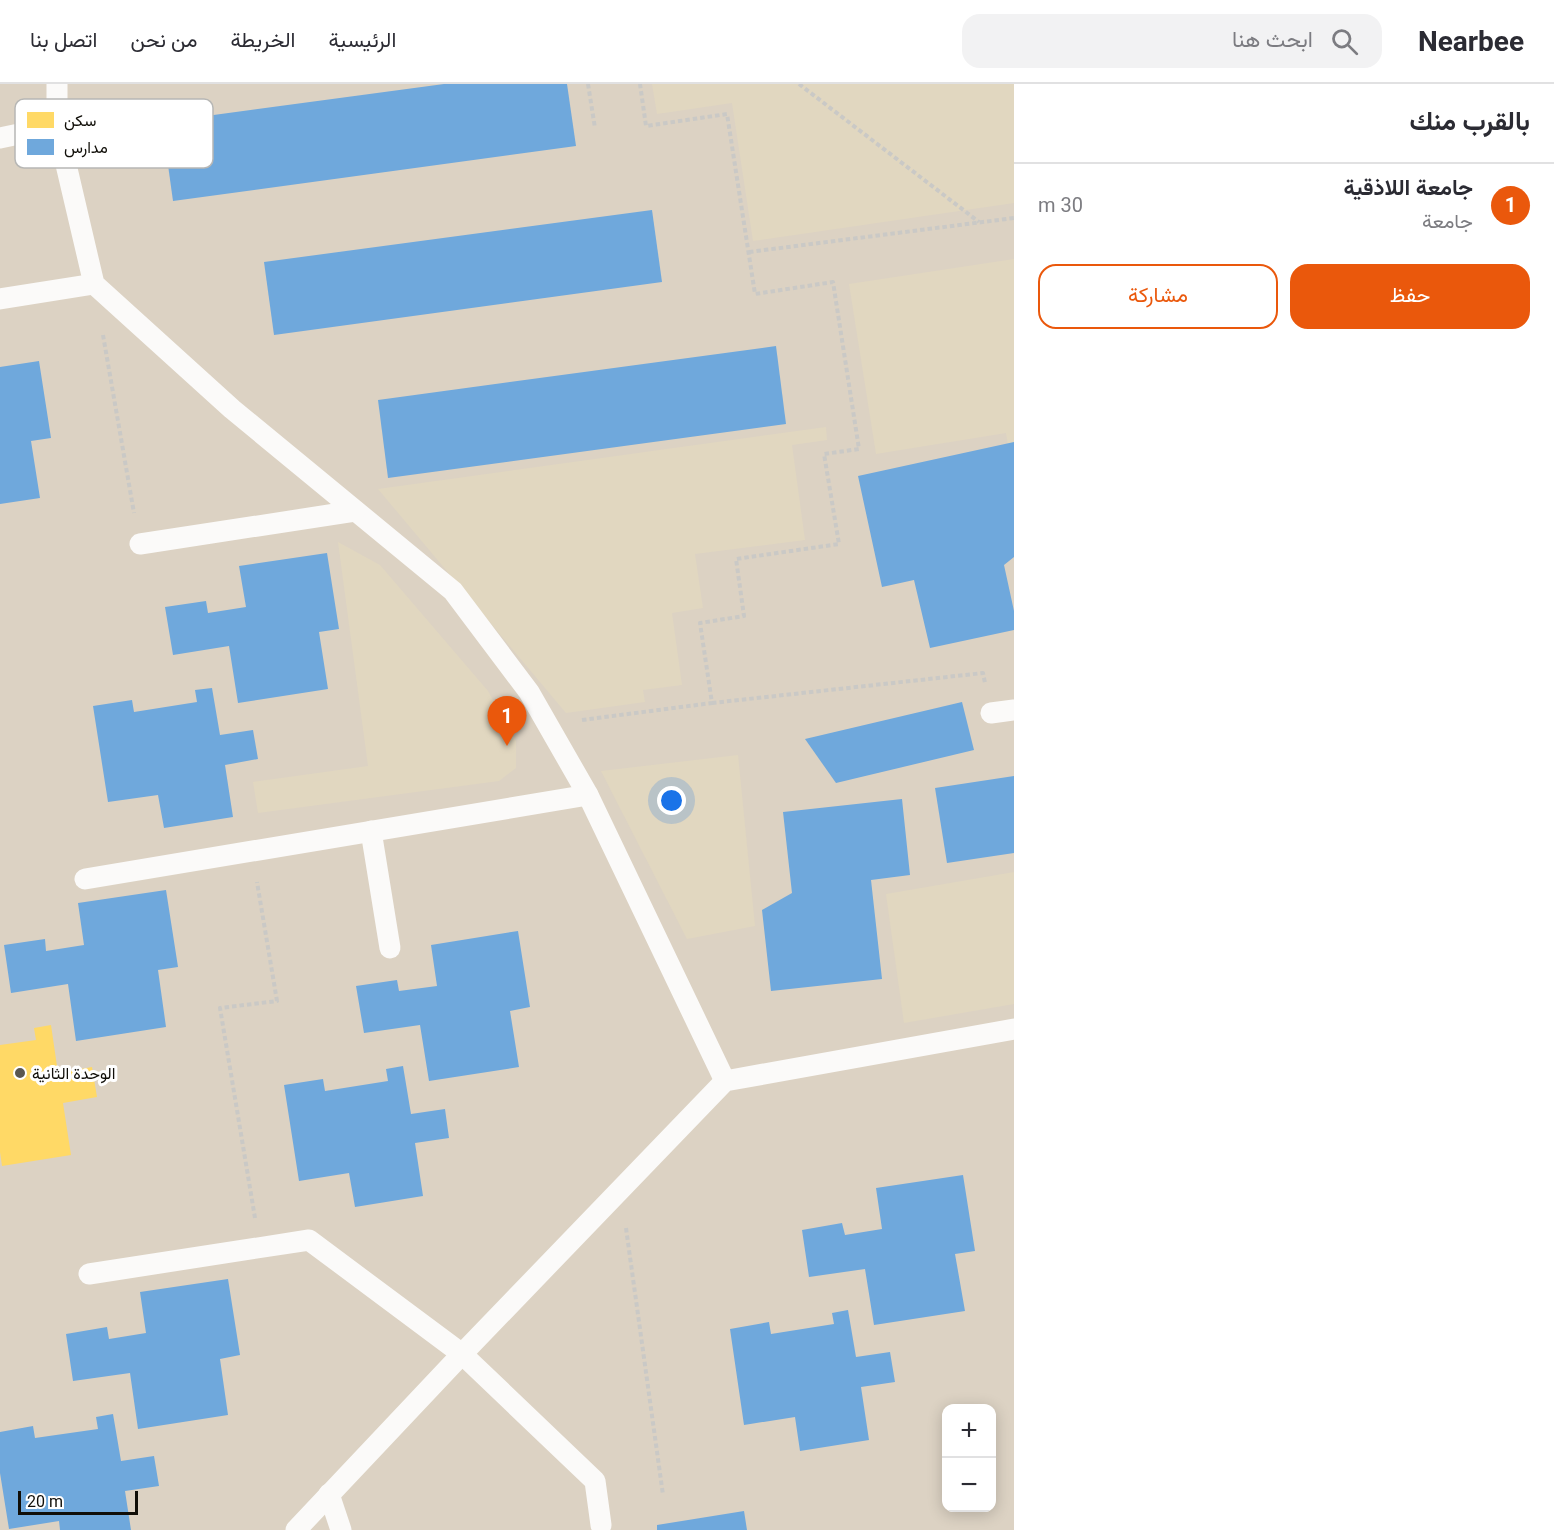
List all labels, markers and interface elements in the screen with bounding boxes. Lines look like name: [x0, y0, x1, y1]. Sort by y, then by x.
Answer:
search box: [962, 14, 1382, 68]
icon: search: [1328, 25, 1361, 58]
text: Nearbee: [1418, 25, 1524, 58]
text: ابحث هنا: [1232, 27, 1313, 52]
text: اتصل بنا: [30, 28, 97, 52]
text: من نحن: [130, 28, 197, 52]
text: الخريطة: [230, 28, 295, 52]
text: الرئيسية: [328, 28, 396, 52]
legend: [15, 99, 213, 168]
text: بالقرب منك: [1409, 106, 1530, 136]
text: سكن: [64, 111, 96, 131]
text: مدارس: [64, 138, 108, 158]
text: جامعة اللاذقية: [1344, 175, 1473, 200]
text: 30 m: [1038, 193, 1083, 217]
text: 1: [1505, 193, 1516, 217]
text: جامعة: [1422, 209, 1473, 233]
button: مشاركة: [1038, 264, 1278, 329]
button: حفظ: [1290, 264, 1530, 329]
pin: 1: [488, 696, 526, 746]
your location: [657, 786, 686, 815]
place label: الوحدة الثانية: [32, 1064, 115, 1084]
marker: الوحدة الثانية: [13, 1066, 27, 1080]
map controls: [942, 1404, 996, 1512]
button: +: [942, 1404, 996, 1458]
button: −: [942, 1458, 996, 1512]
scale bar: [18, 1488, 138, 1516]
text: 20 m: [27, 1492, 63, 1511]

